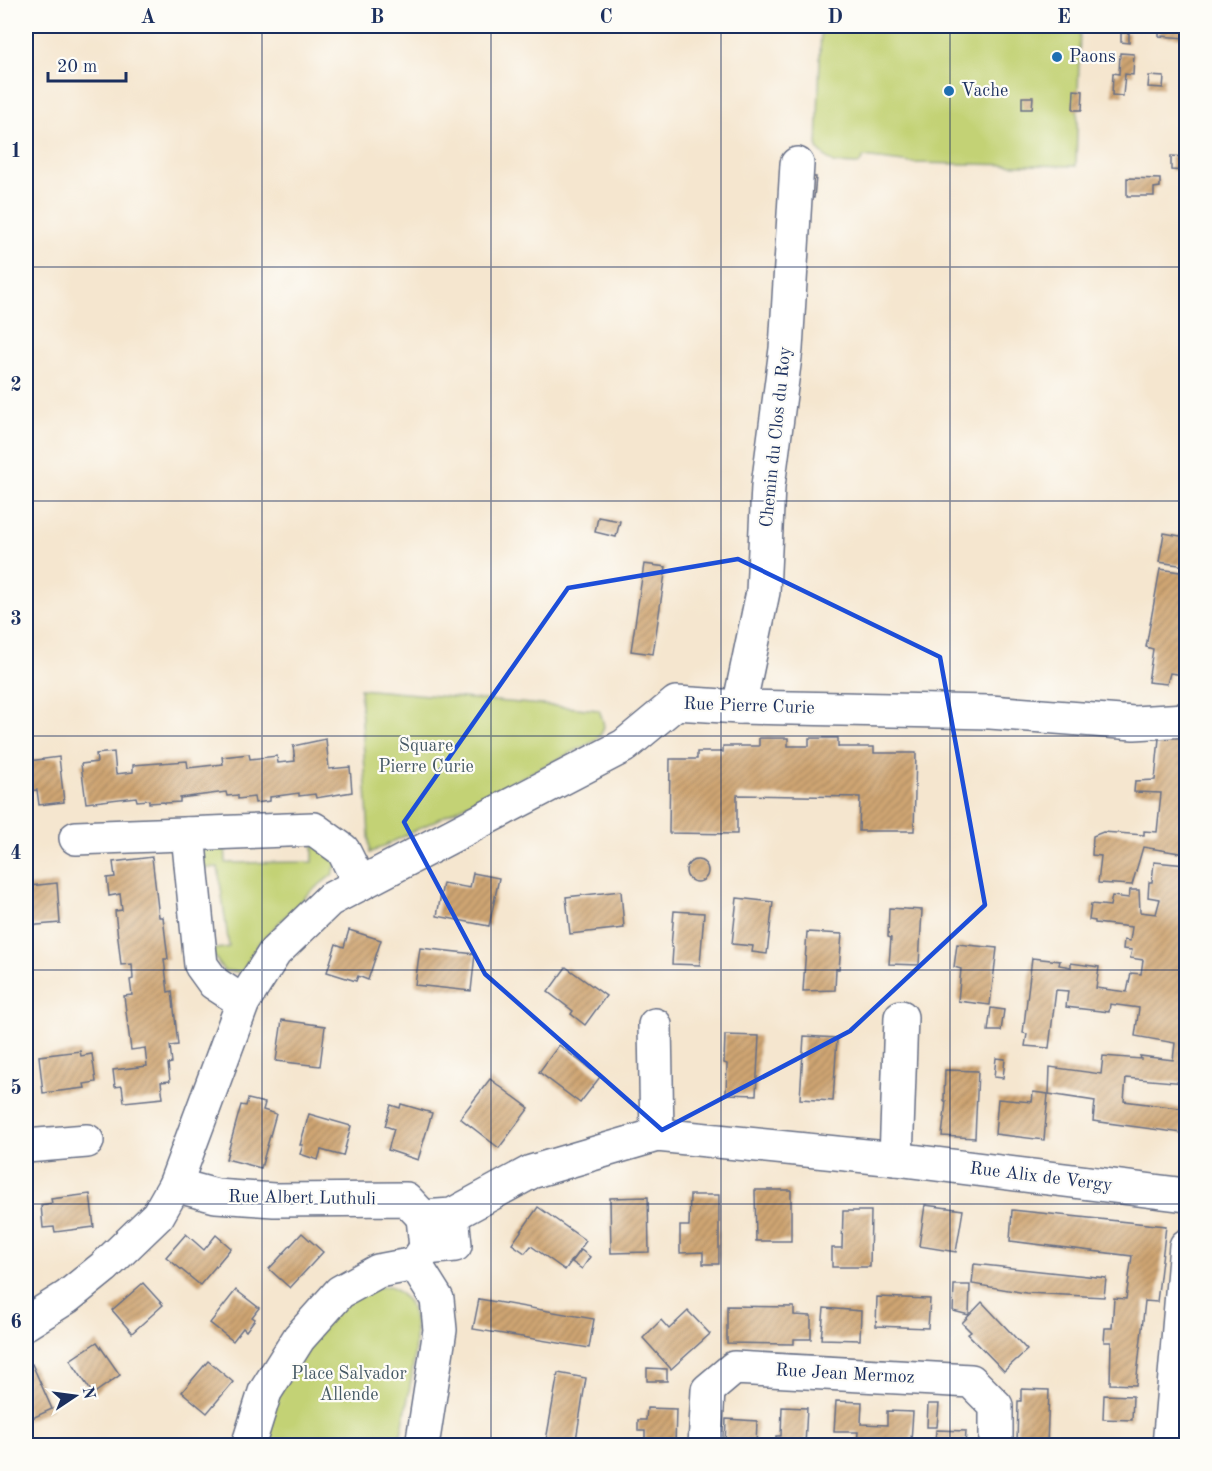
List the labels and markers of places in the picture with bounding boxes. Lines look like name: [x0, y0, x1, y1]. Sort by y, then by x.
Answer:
place label: Paons: [1069, 48, 1116, 66]
marker: Paons: [1050, 50, 1064, 64]
place label: Vache: [961, 82, 1008, 100]
marker: Vache: [942, 84, 956, 98]

